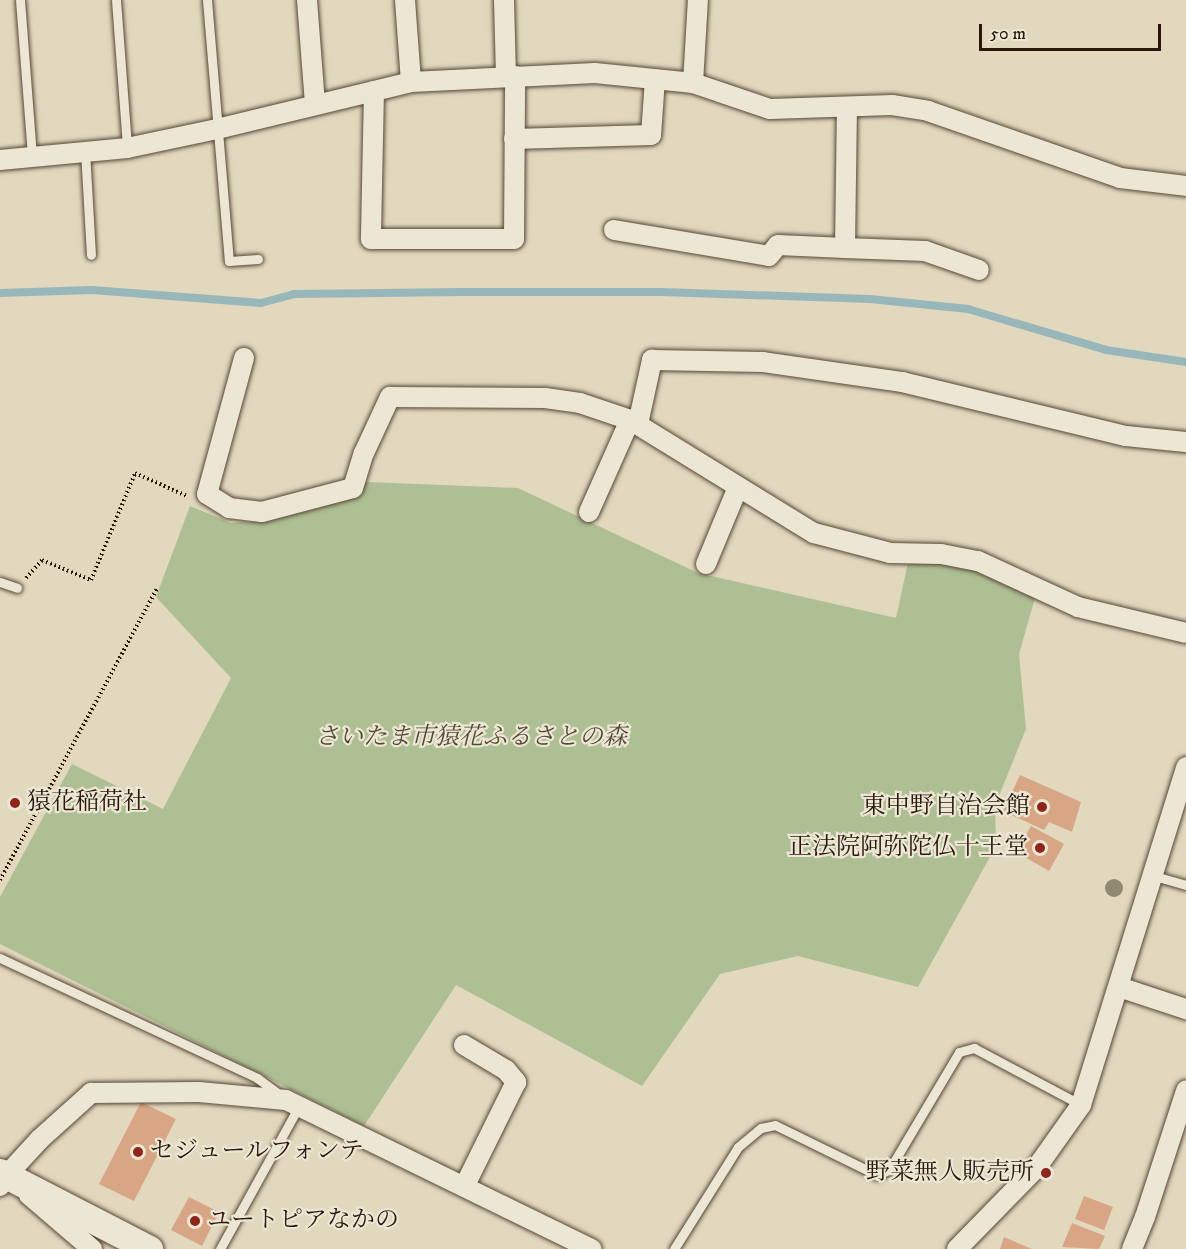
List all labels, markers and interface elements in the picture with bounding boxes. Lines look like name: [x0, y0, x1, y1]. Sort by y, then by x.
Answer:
scale bar: [982, 12, 1164, 50]
text: 50 m: [990, 23, 1026, 45]
park label: さいたま市猿花ふるさとの森: [315, 724, 627, 752]
place label: 猿花稲荷社: [27, 789, 147, 817]
place label: 東中野自治会館: [862, 793, 1030, 821]
marker: 猿花稲荷社: [8, 796, 22, 810]
marker: 東中野自治会館: [1035, 800, 1049, 814]
place label: 正法院阿弥陀仏十王堂: [788, 834, 1028, 862]
marker: 正法院阿弥陀仏十王堂: [1033, 841, 1047, 855]
place label: セジュールフォンテ: [150, 1138, 366, 1166]
marker: セジュールフォンテ: [131, 1145, 145, 1159]
place label: 野菜無人販売所: [866, 1159, 1034, 1187]
marker: 野菜無人販売所: [1039, 1166, 1053, 1180]
place label: ユートピアなかの: [207, 1207, 399, 1235]
marker: ユートピアなかの: [188, 1214, 202, 1228]

